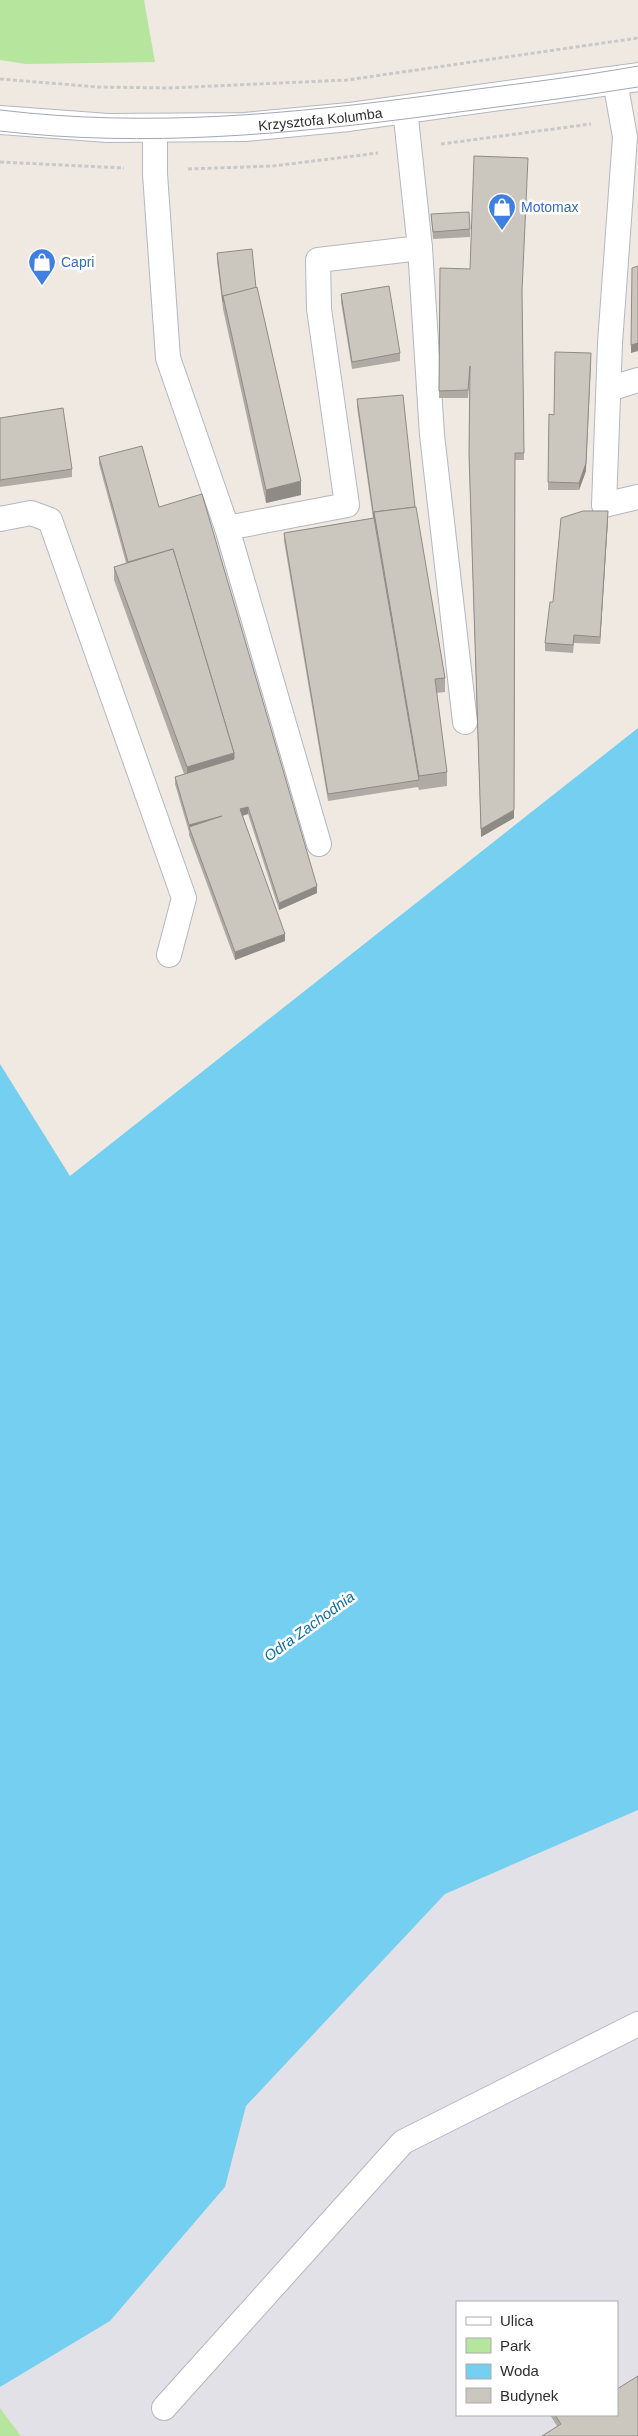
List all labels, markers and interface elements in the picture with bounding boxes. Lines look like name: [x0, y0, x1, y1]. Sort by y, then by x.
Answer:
street label: Krzysztofa Kolumba: [258, 104, 384, 134]
shop icon: Motomax: [487, 192, 517, 231]
place label: Motomax: [521, 199, 579, 215]
shop icon: Capri: [27, 247, 57, 286]
place label: Capri: [61, 254, 94, 270]
water label: Odra Zachodnia: [260, 1588, 358, 1664]
legend: [456, 2301, 618, 2416]
text: Ulica: [500, 2312, 534, 2329]
text: Park: [500, 2337, 531, 2354]
text: Woda: [500, 2362, 540, 2379]
text: Budynek: [500, 2387, 559, 2404]

